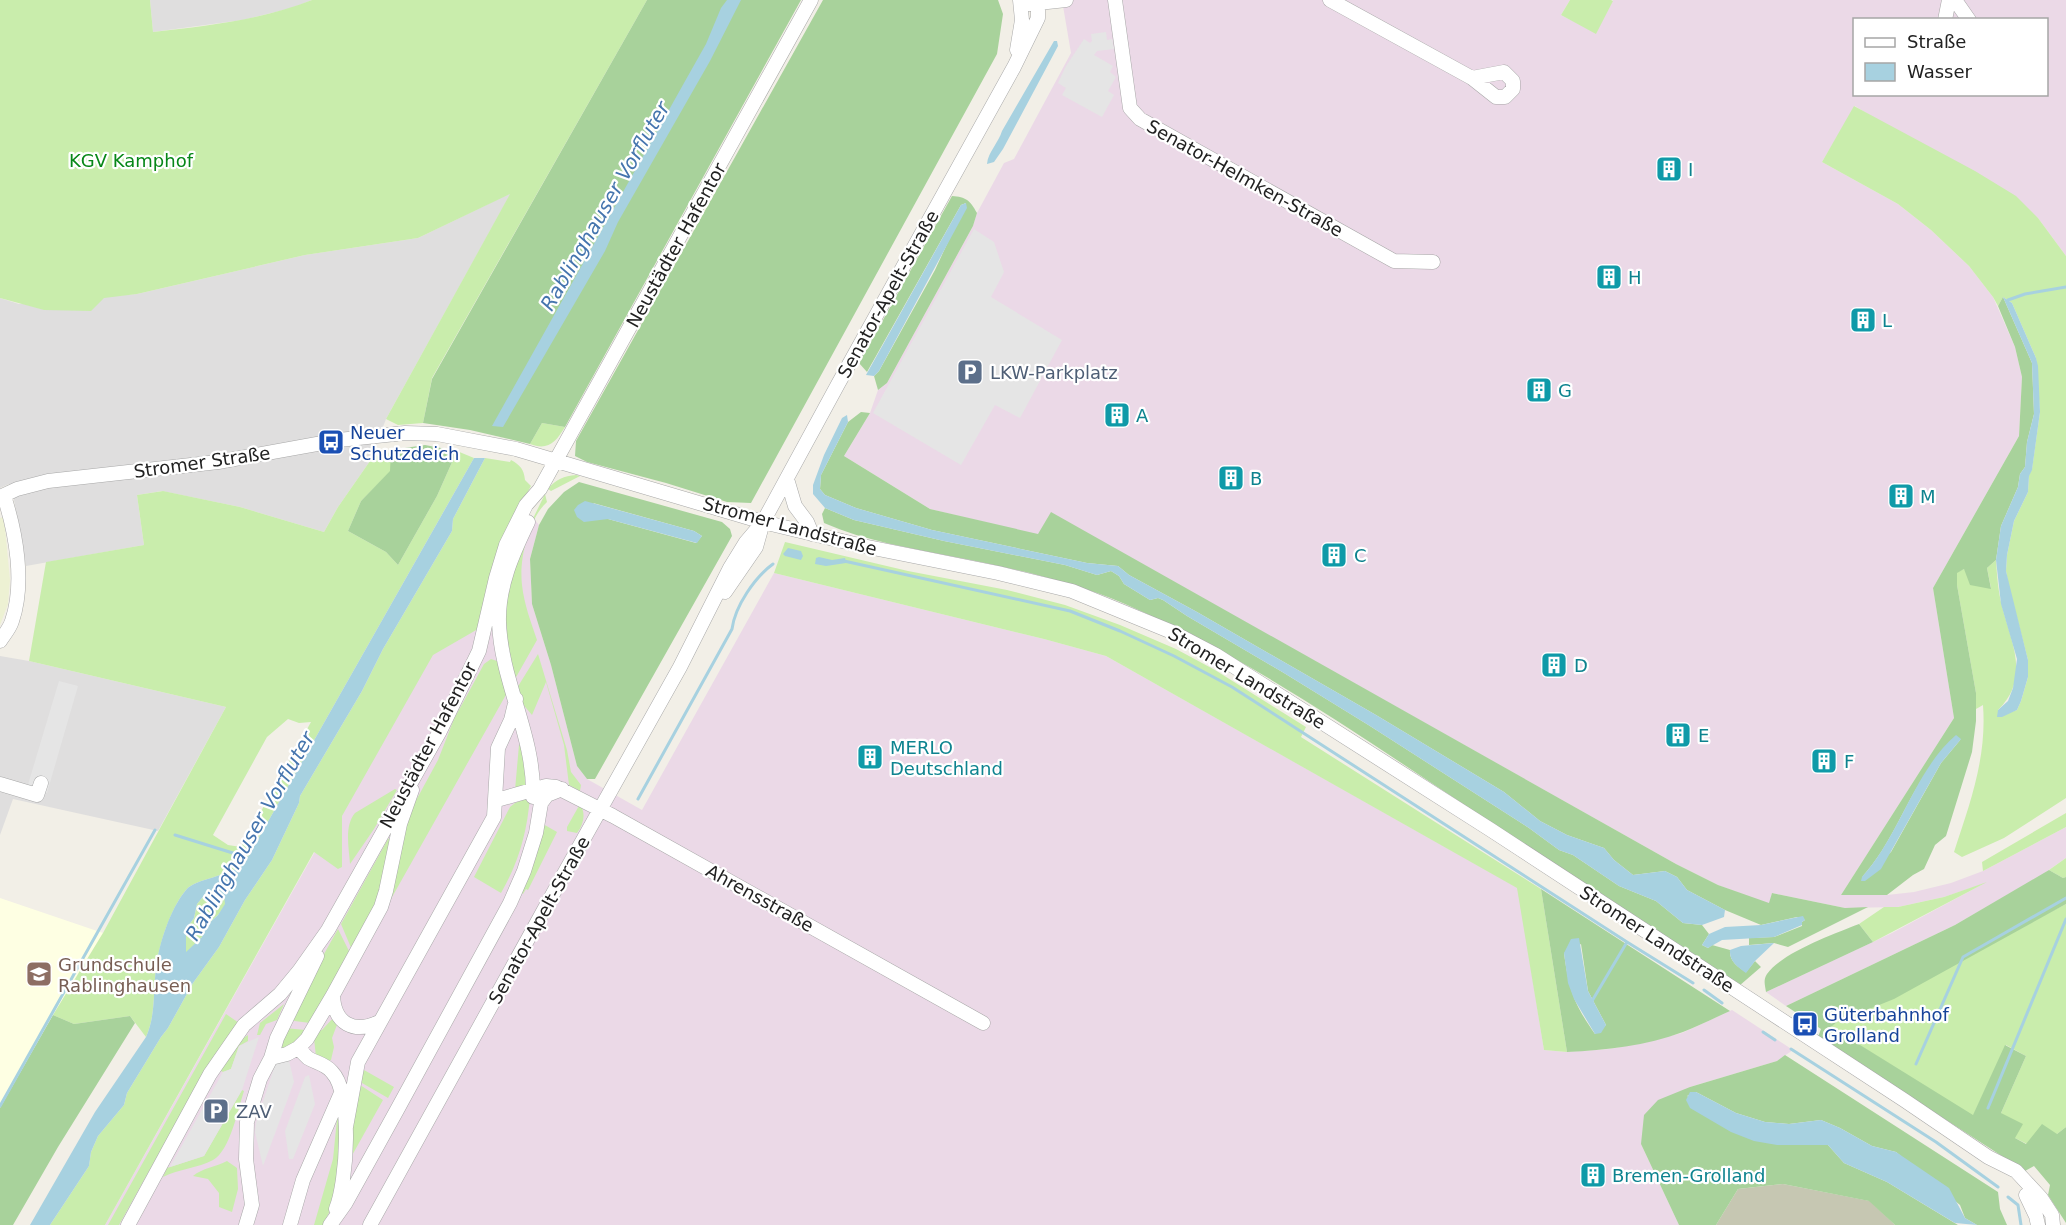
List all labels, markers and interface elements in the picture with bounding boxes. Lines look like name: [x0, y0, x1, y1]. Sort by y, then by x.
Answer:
legend: [1853, 18, 2048, 96]
text: Straße: [1907, 31, 1966, 52]
text: Wasser: [1907, 61, 1973, 82]
water label: Rablinghauser Vorfluter: [535, 96, 676, 315]
street label: Senator-Helmken-Straße: [1143, 115, 1347, 241]
park label: KGV Kamphof: [69, 150, 194, 171]
building icon: I: [1654, 154, 1684, 184]
street label: Neustädter Hafentor: [622, 159, 730, 331]
place label: I: [1688, 159, 1693, 180]
street label: Senator-Apelt-Straße: [833, 207, 943, 381]
building icon: H: [1594, 262, 1624, 292]
place label: H: [1628, 267, 1642, 288]
building icon: L: [1848, 305, 1878, 335]
place label: L: [1882, 310, 1892, 331]
parking icon: LKW-Parkplatz: [955, 357, 985, 387]
place label: LKW-Parkplatz: [990, 362, 1118, 383]
building icon: G: [1524, 375, 1554, 405]
place label: G: [1558, 380, 1572, 401]
building icon: A: [1102, 400, 1132, 430]
place label: A: [1136, 405, 1149, 426]
place label: Neuer Schutzdeich: [350, 422, 459, 464]
bus stop icon: Neuer Schutzdeich: [316, 427, 346, 457]
street label: Stromer Straße: [132, 442, 272, 482]
building icon: B: [1216, 463, 1246, 493]
place label: B: [1250, 468, 1262, 489]
building icon: M: [1886, 481, 1916, 511]
place label: M: [1920, 486, 1936, 507]
street label: Stromer Landstraße: [701, 493, 879, 559]
building icon: C: [1319, 540, 1349, 570]
place label: C: [1354, 545, 1367, 566]
street label: Stromer Landstraße: [1165, 623, 1329, 733]
building icon: D: [1539, 650, 1569, 680]
place label: D: [1574, 655, 1588, 676]
street label: Neustädter Hafentor: [375, 658, 481, 832]
building icon: E: [1663, 720, 1693, 750]
place label: E: [1698, 725, 1709, 746]
water label: Rablinghauser Vorfluter: [180, 726, 321, 945]
place label: MERLO Deutschland: [890, 737, 1003, 779]
building icon: MERLO Deutschland: [855, 742, 885, 772]
building icon: F: [1809, 746, 1839, 776]
place label: F: [1844, 751, 1854, 772]
street label: Senator-Apelt-Straße: [484, 833, 594, 1007]
street label: Ahrensstraße: [702, 860, 818, 936]
street label: Stromer Landstraße: [1576, 881, 1738, 997]
place label: Grundschule Rablinghausen: [58, 954, 191, 996]
school or university icon: Grundschule Rablinghausen: [24, 959, 54, 989]
place label: Güterbahnhof Grolland: [1824, 1004, 1950, 1046]
bus stop icon: Güterbahnhof Grolland: [1790, 1009, 1820, 1039]
parking icon: ZAV: [201, 1096, 231, 1126]
place label: ZAV: [236, 1101, 272, 1122]
building icon: Bremen-Grolland: [1578, 1160, 1608, 1190]
place label: Bremen-Grolland: [1612, 1165, 1765, 1186]

